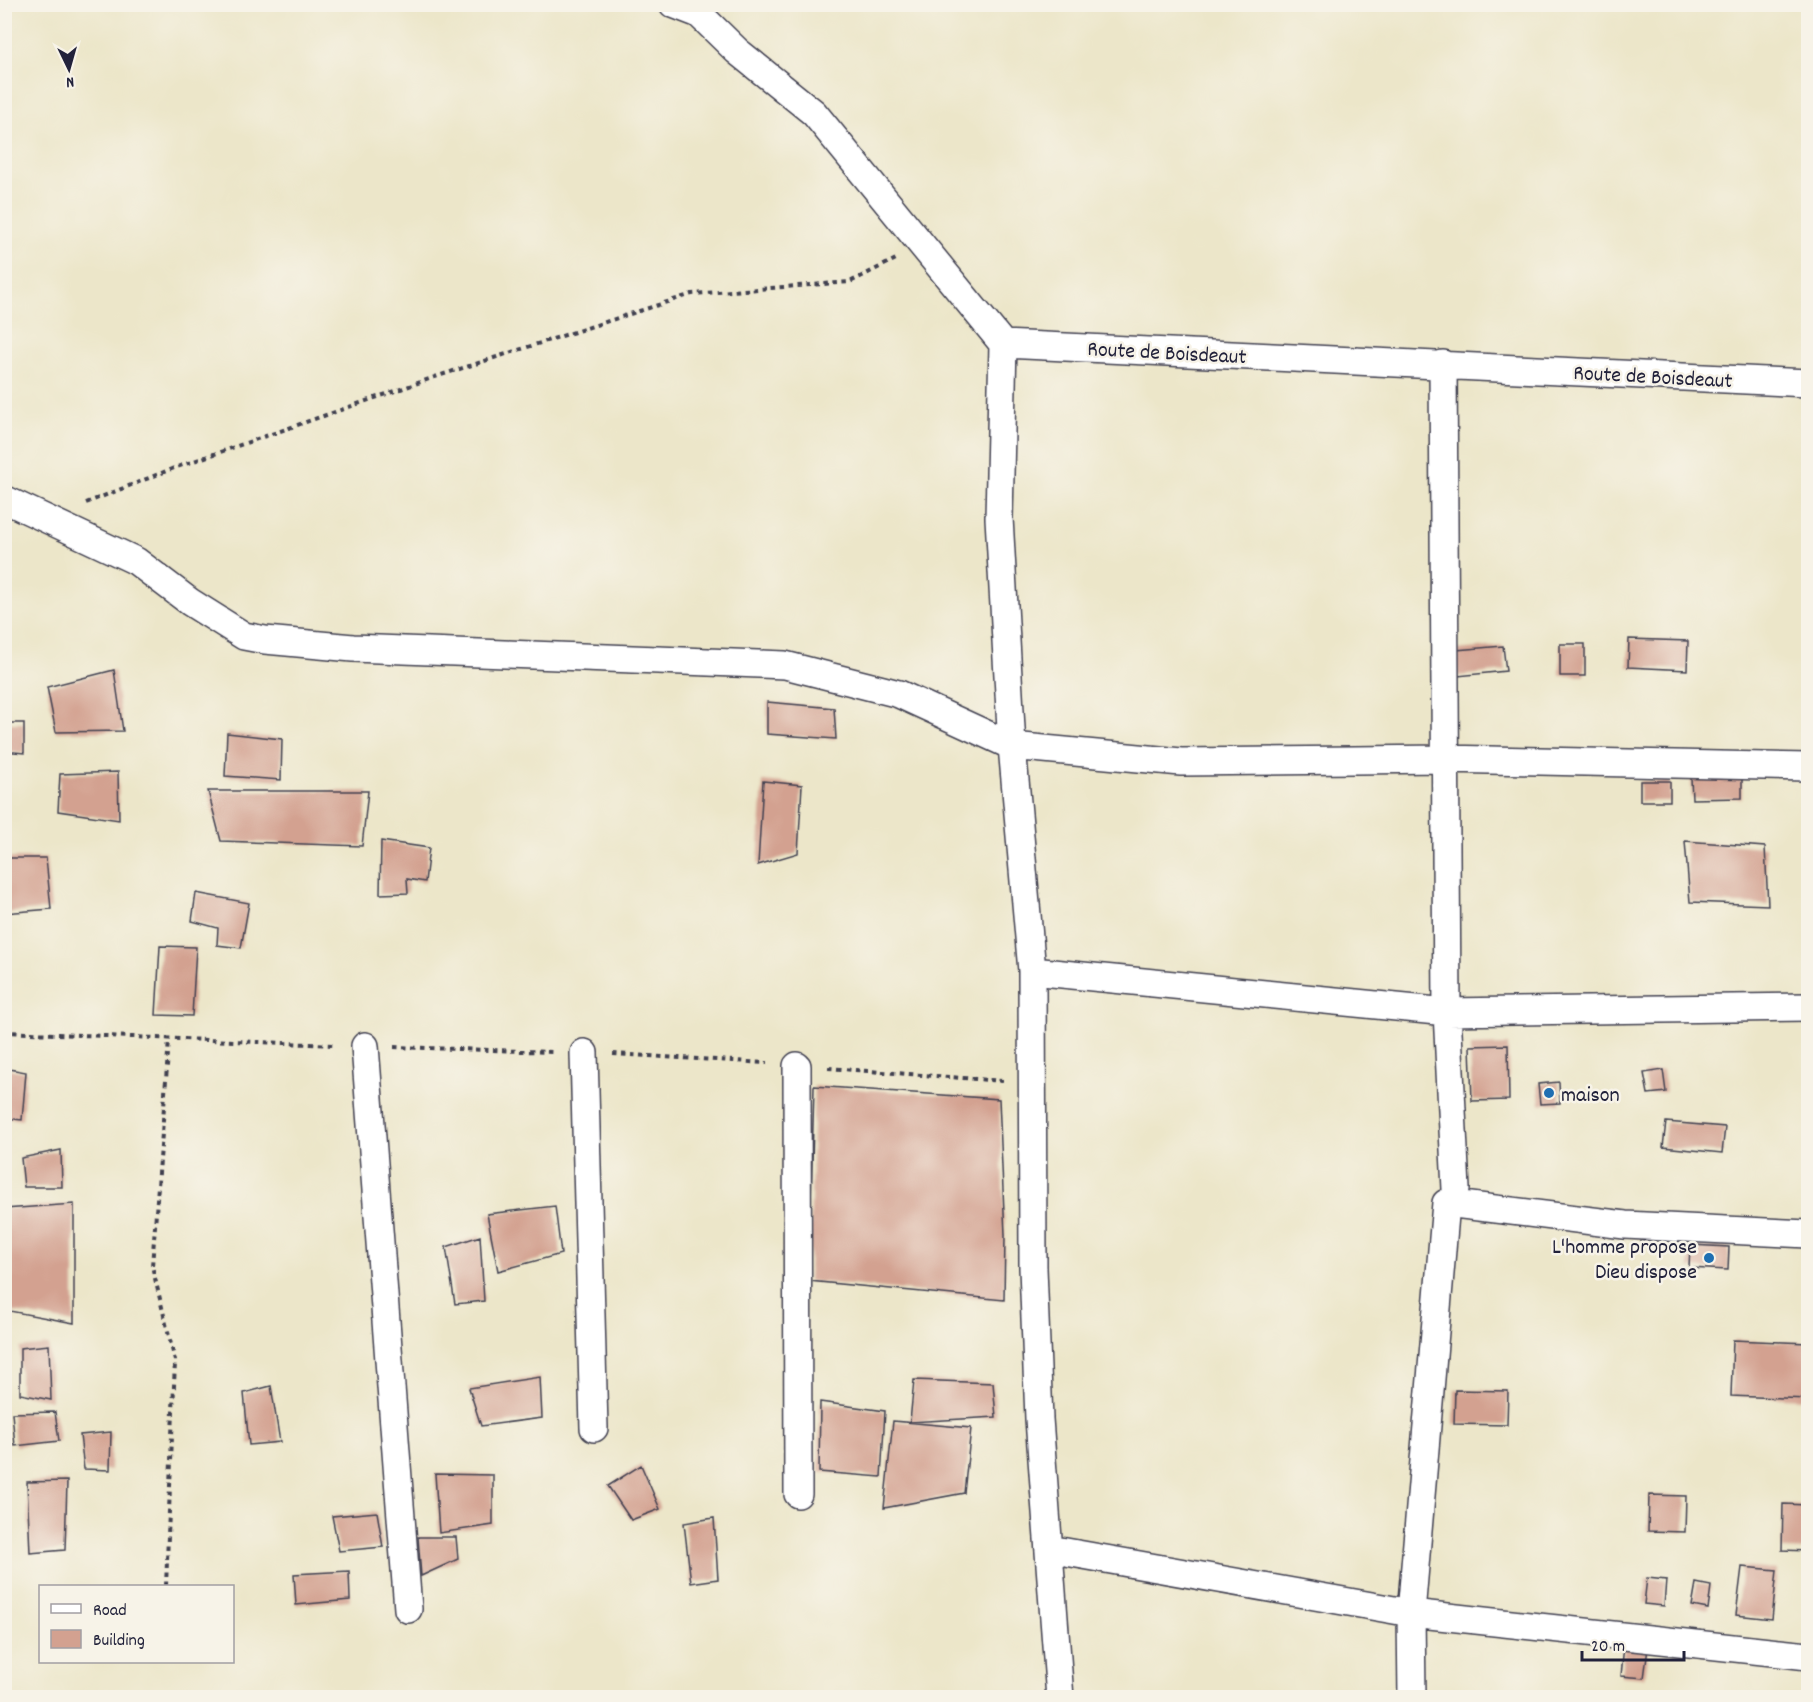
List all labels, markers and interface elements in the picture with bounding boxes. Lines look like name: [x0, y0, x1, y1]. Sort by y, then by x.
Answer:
north arrow: [39, 39, 99, 99]
text: N: [65, 70, 75, 93]
street label: Route de Boisdeaut: [1086, 335, 1247, 374]
street label: Route de Boisdeaut: [1572, 359, 1733, 398]
place label: maison: [1561, 1081, 1620, 1112]
marker: maison: [1542, 1086, 1556, 1100]
place label: L'homme propose Dieu dispose: [1552, 1233, 1697, 1289]
marker: L'homme propose Dieu dispose: [1702, 1251, 1716, 1265]
legend: [39, 1585, 234, 1663]
text: Road: [93, 1599, 127, 1624]
scale bar: [1582, 1624, 1684, 1662]
text: Building: [93, 1629, 145, 1654]
text: 20 m: [1591, 1635, 1625, 1660]

